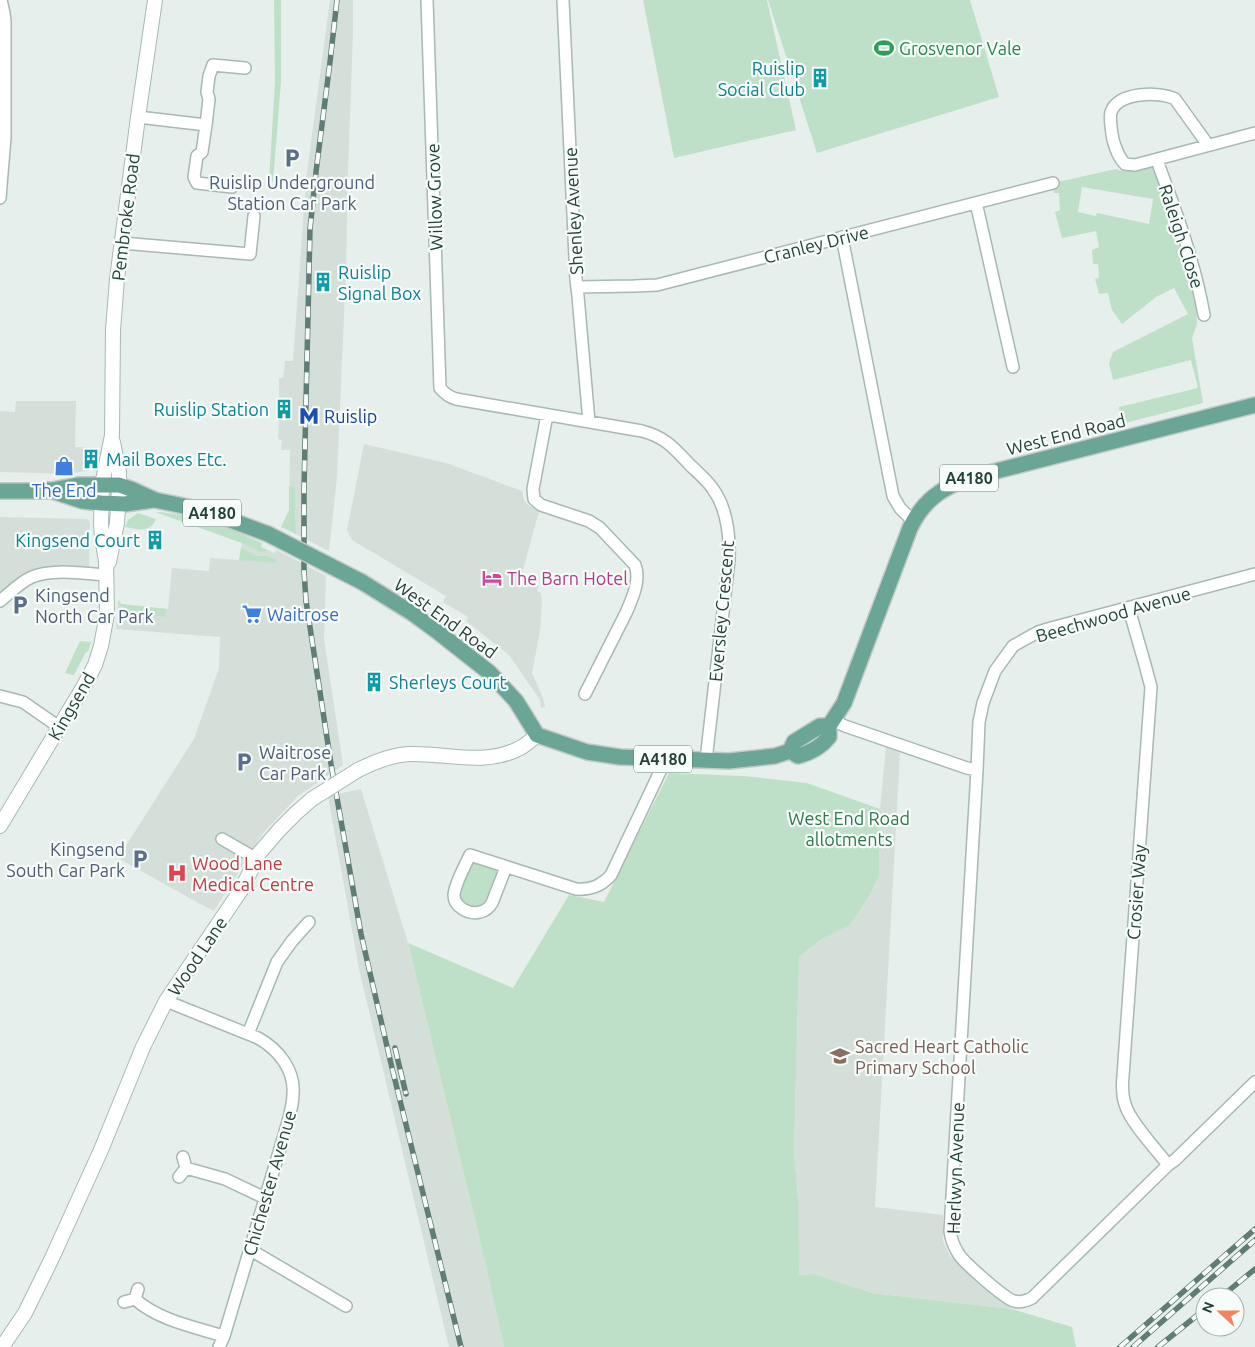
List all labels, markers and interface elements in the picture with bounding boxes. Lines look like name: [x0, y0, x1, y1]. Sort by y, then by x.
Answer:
sports icon: Grosvenor Vale: [873, 37, 895, 59]
place label: Grosvenor Vale: [899, 38, 1022, 58]
place label: Ruislip Social Club: [718, 58, 805, 99]
building icon: Ruislip Social Club: [809, 67, 831, 89]
street label: Willow Grove: [422, 143, 446, 251]
parking icon: Ruislip Underground Station Car Park: [281, 147, 303, 169]
street label: Shenley Avenue: [560, 147, 586, 275]
street label: Pembroke Road: [107, 152, 143, 282]
place label: Ruislip Underground Station Car Park: [209, 172, 375, 213]
street label: Raleigh Close: [1156, 181, 1208, 291]
street label: Cranley Drive: [761, 221, 871, 267]
place label: Ruislip Signal Box: [338, 262, 421, 303]
building icon: Ruislip Signal Box: [312, 271, 334, 293]
building icon: Ruislip Station: [273, 398, 295, 420]
place label: Ruislip Station: [154, 399, 269, 419]
metro station icon: Ruislip: [298, 405, 320, 427]
place label: Ruislip: [324, 406, 377, 426]
street label: West End Road: [1004, 410, 1128, 458]
building icon: Mail Boxes Etc.: [80, 448, 102, 470]
place label: Mail Boxes Etc.: [106, 449, 227, 469]
shop icon: The End: [53, 455, 75, 477]
road number: A4180: [940, 464, 998, 492]
place label: The End: [31, 480, 97, 500]
road number: A4180: [183, 499, 241, 526]
building icon: Kingsend Court: [144, 529, 166, 551]
place label: Kingsend Court: [15, 530, 140, 550]
street label: Eversley Crescent: [705, 539, 737, 683]
hotel icon: The Barn Hotel: [481, 567, 503, 589]
place label: The Barn Hotel: [507, 568, 628, 588]
street label: West End Road: [391, 574, 501, 662]
street label: Beechwood Avenue: [1033, 582, 1193, 646]
place label: Kingsend North Car Park: [35, 585, 154, 626]
parking icon: Kingsend North Car Park: [9, 594, 31, 616]
supermarket icon: Waitrose: [241, 603, 263, 625]
place label: Waitrose: [267, 604, 339, 624]
street label: Kingsend: [44, 669, 98, 743]
building icon: Sherleys Court: [363, 671, 385, 693]
place label: Sherleys Court: [389, 672, 506, 692]
place label: Waitrose Car Park: [259, 742, 331, 783]
road number: A4180: [634, 746, 692, 772]
parking icon: Waitrose Car Park: [233, 751, 255, 773]
park label: West End Road allotments: [788, 808, 910, 849]
place label: Kingsend South Car Park: [6, 839, 125, 880]
street label: Crosier Way: [1123, 843, 1149, 940]
parking icon: Kingsend South Car Park: [129, 848, 151, 870]
place label: Wood Lane Medical Centre: [192, 853, 314, 894]
hospital icon: Wood Lane Medical Centre: [166, 862, 188, 884]
street label: Wood Lane: [163, 913, 231, 999]
place label: Sacred Heart Catholic Primary School: [855, 1036, 1029, 1077]
school or university icon: Sacred Heart Catholic Primary School: [829, 1045, 851, 1067]
street label: Herlwyn Avenue: [943, 1102, 967, 1234]
street label: Chichester Avenue: [239, 1108, 299, 1258]
north arrow: [1195, 1287, 1245, 1337]
text: N: [1199, 1300, 1217, 1315]

